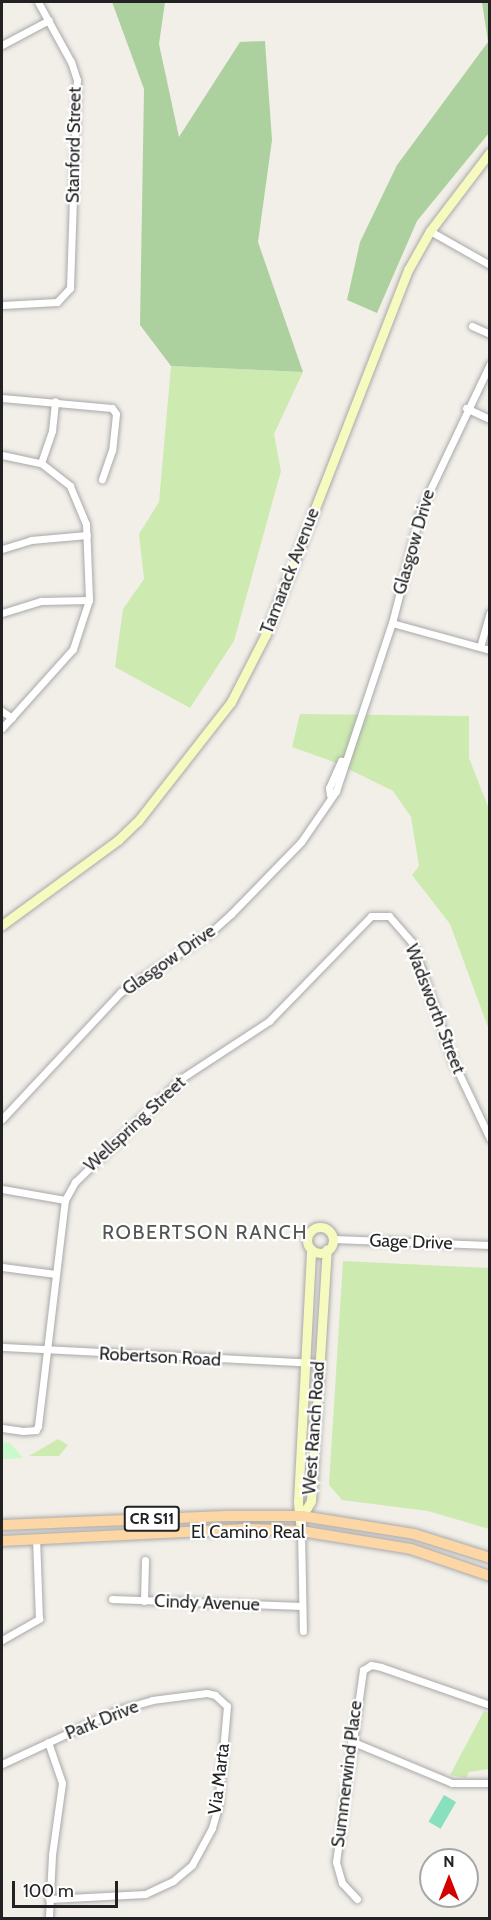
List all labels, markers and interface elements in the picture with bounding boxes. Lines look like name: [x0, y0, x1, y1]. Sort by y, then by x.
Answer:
street label: Stanford Street: [62, 87, 86, 203]
street label: Glasgow Drive: [389, 487, 439, 597]
street label: Tamarack Avenue: [256, 505, 324, 637]
street label: Glasgow Drive: [118, 920, 220, 1000]
street label: Wadsworth Street: [400, 941, 470, 1077]
street label: Wellspring Street: [80, 1072, 190, 1176]
district label: ROBERTSON RANCH: [102, 1220, 308, 1244]
street label: Gage Drive: [369, 1230, 453, 1254]
street label: Robertson Road: [99, 1343, 221, 1371]
street label: West Ranch Road: [299, 1361, 329, 1495]
road number: CR S11: [124, 1506, 180, 1532]
street label: El Camino Real: [191, 1521, 305, 1543]
street label: Cindy Avenue: [154, 1590, 260, 1616]
street label: Park Drive: [62, 1696, 142, 1744]
street label: Summerwind Place: [327, 1699, 367, 1849]
street label: Via Marta: [204, 1742, 234, 1816]
north arrow: [419, 1848, 479, 1908]
text: N: [443, 1852, 455, 1871]
scale bar: [15, 1869, 122, 1907]
text: 100 m: [23, 1880, 74, 1902]

